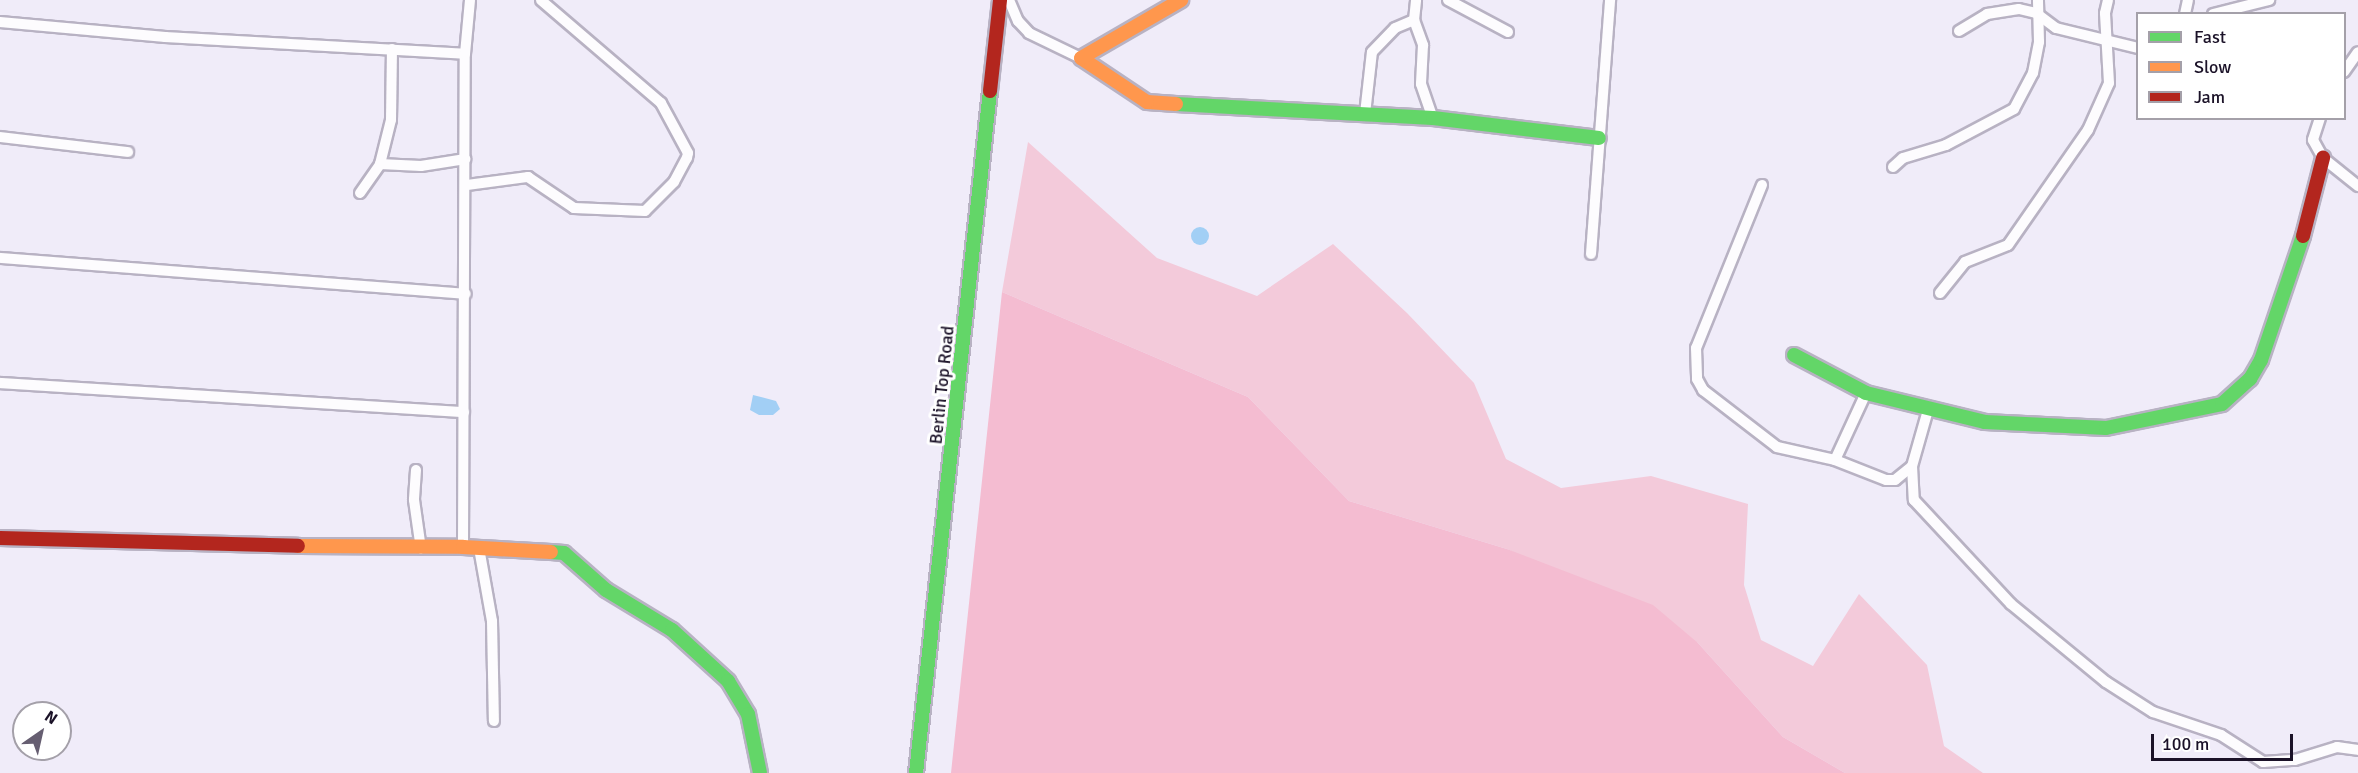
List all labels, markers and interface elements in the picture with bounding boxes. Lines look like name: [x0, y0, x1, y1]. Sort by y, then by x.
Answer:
legend: [2136, 12, 2346, 120]
text: Fast: [2194, 26, 2226, 48]
text: Slow: [2194, 56, 2231, 78]
text: Jam: [2194, 86, 2225, 108]
street label: Berlin Top Road: [925, 325, 959, 445]
north arrow: [12, 701, 72, 761]
text: N: [41, 706, 61, 729]
scale bar: [2154, 722, 2296, 760]
text: 100 m: [2162, 733, 2209, 755]

